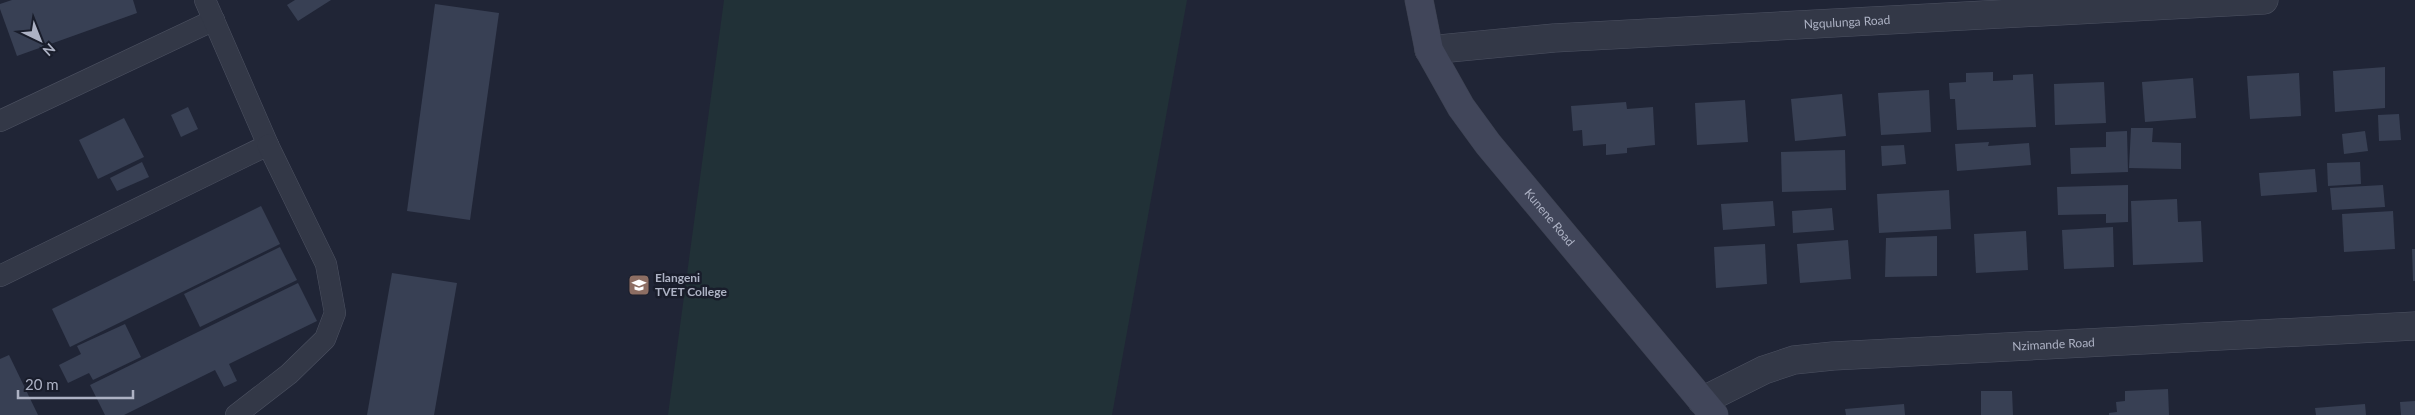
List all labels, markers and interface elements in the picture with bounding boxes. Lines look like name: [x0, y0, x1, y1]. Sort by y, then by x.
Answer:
street label: Ngqulunga Road: [1803, 12, 1891, 32]
north arrow: [15, 15, 65, 65]
text: N: [39, 40, 59, 60]
street label: Kunene Road: [1522, 186, 1578, 249]
place label: Elangeni TVET College: [655, 270, 727, 299]
school or university icon: Elangeni TVET College: [627, 273, 651, 297]
street label: Nzimande Road: [2012, 335, 2095, 354]
scale bar: [18, 368, 132, 400]
text: 20 m: [25, 375, 59, 393]

